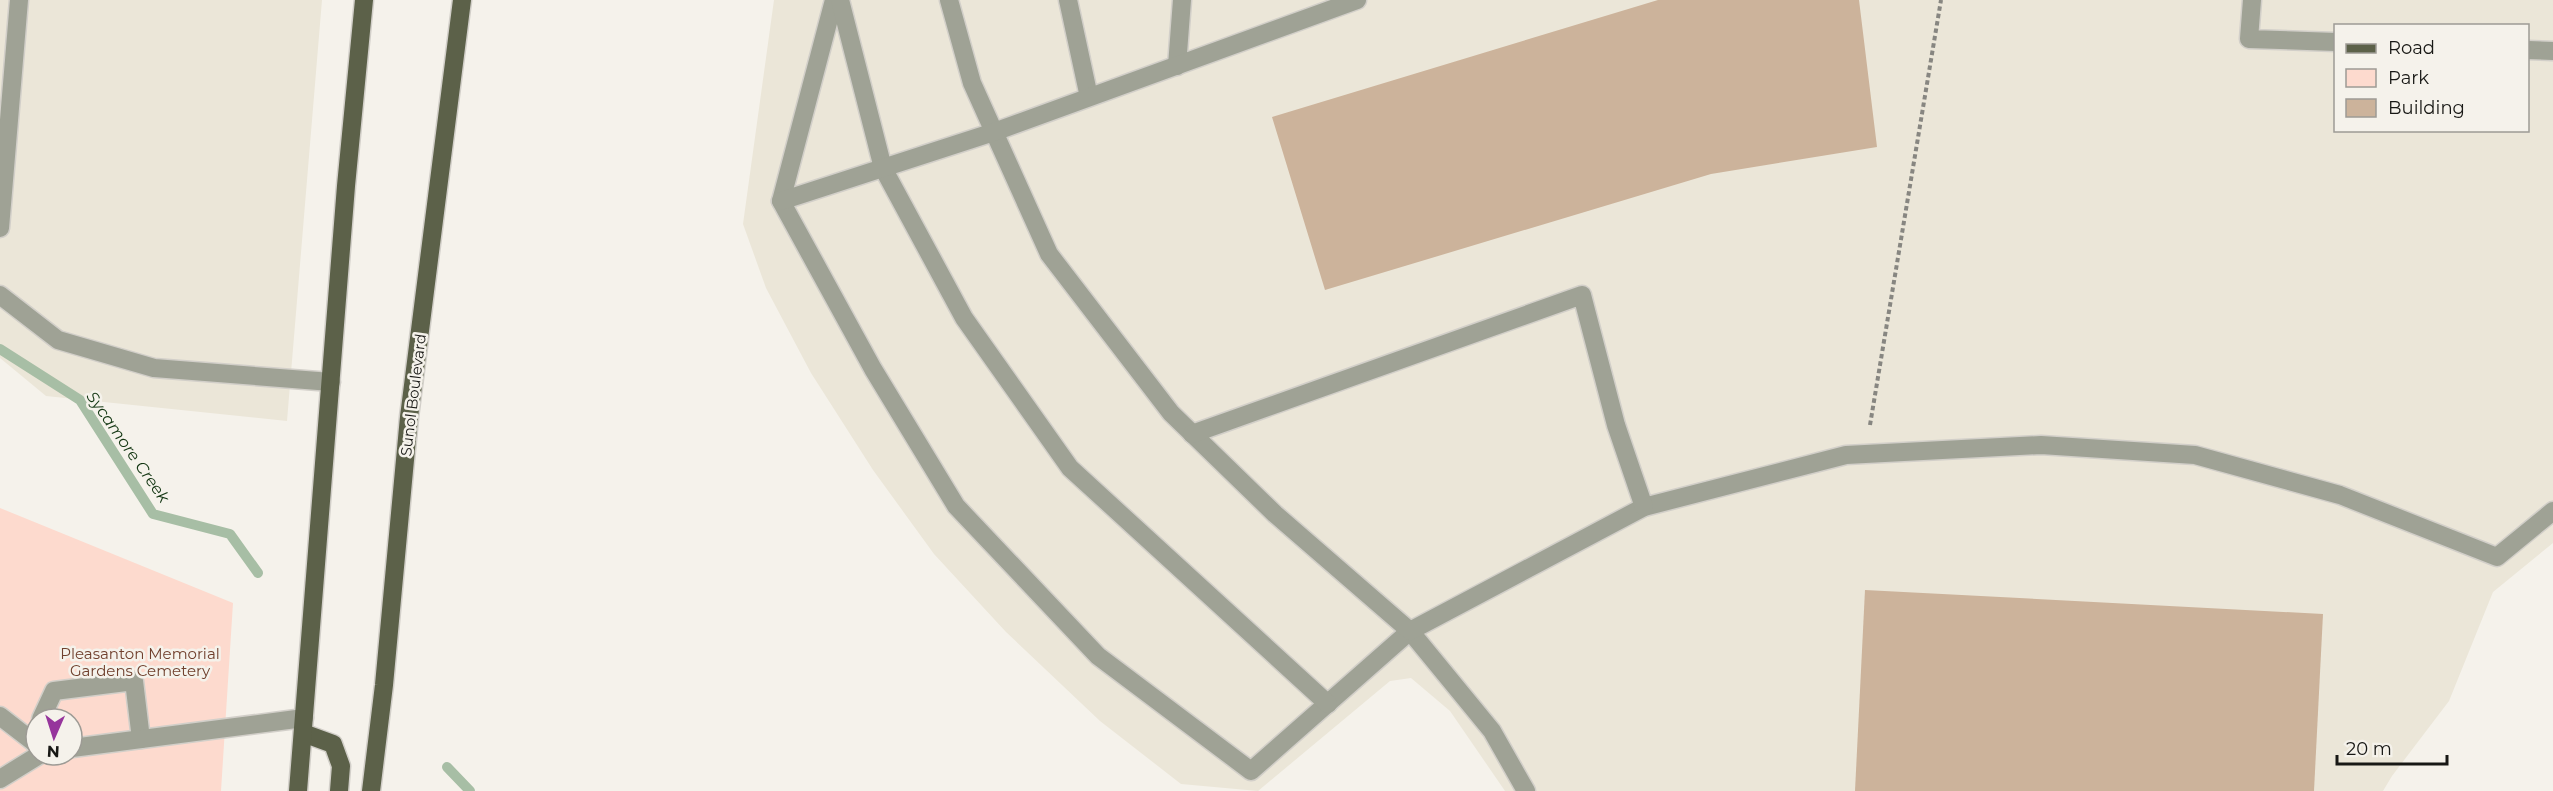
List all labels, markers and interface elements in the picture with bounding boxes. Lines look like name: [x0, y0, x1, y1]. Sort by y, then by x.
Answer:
legend: [2334, 24, 2529, 132]
text: Road: [2388, 37, 2435, 59]
text: Park: [2388, 67, 2429, 89]
text: Building: [2388, 97, 2465, 119]
street label: Sunol Boulevard: [396, 333, 430, 457]
water label: Sycamore Creek: [82, 388, 174, 508]
park label: Pleasanton Memorial Gardens Cemetery: [60, 644, 220, 680]
north arrow: [24, 707, 84, 767]
scale bar: [2337, 728, 2446, 766]
text: 20 m: [2346, 738, 2392, 760]
text: N: [46, 742, 60, 761]

